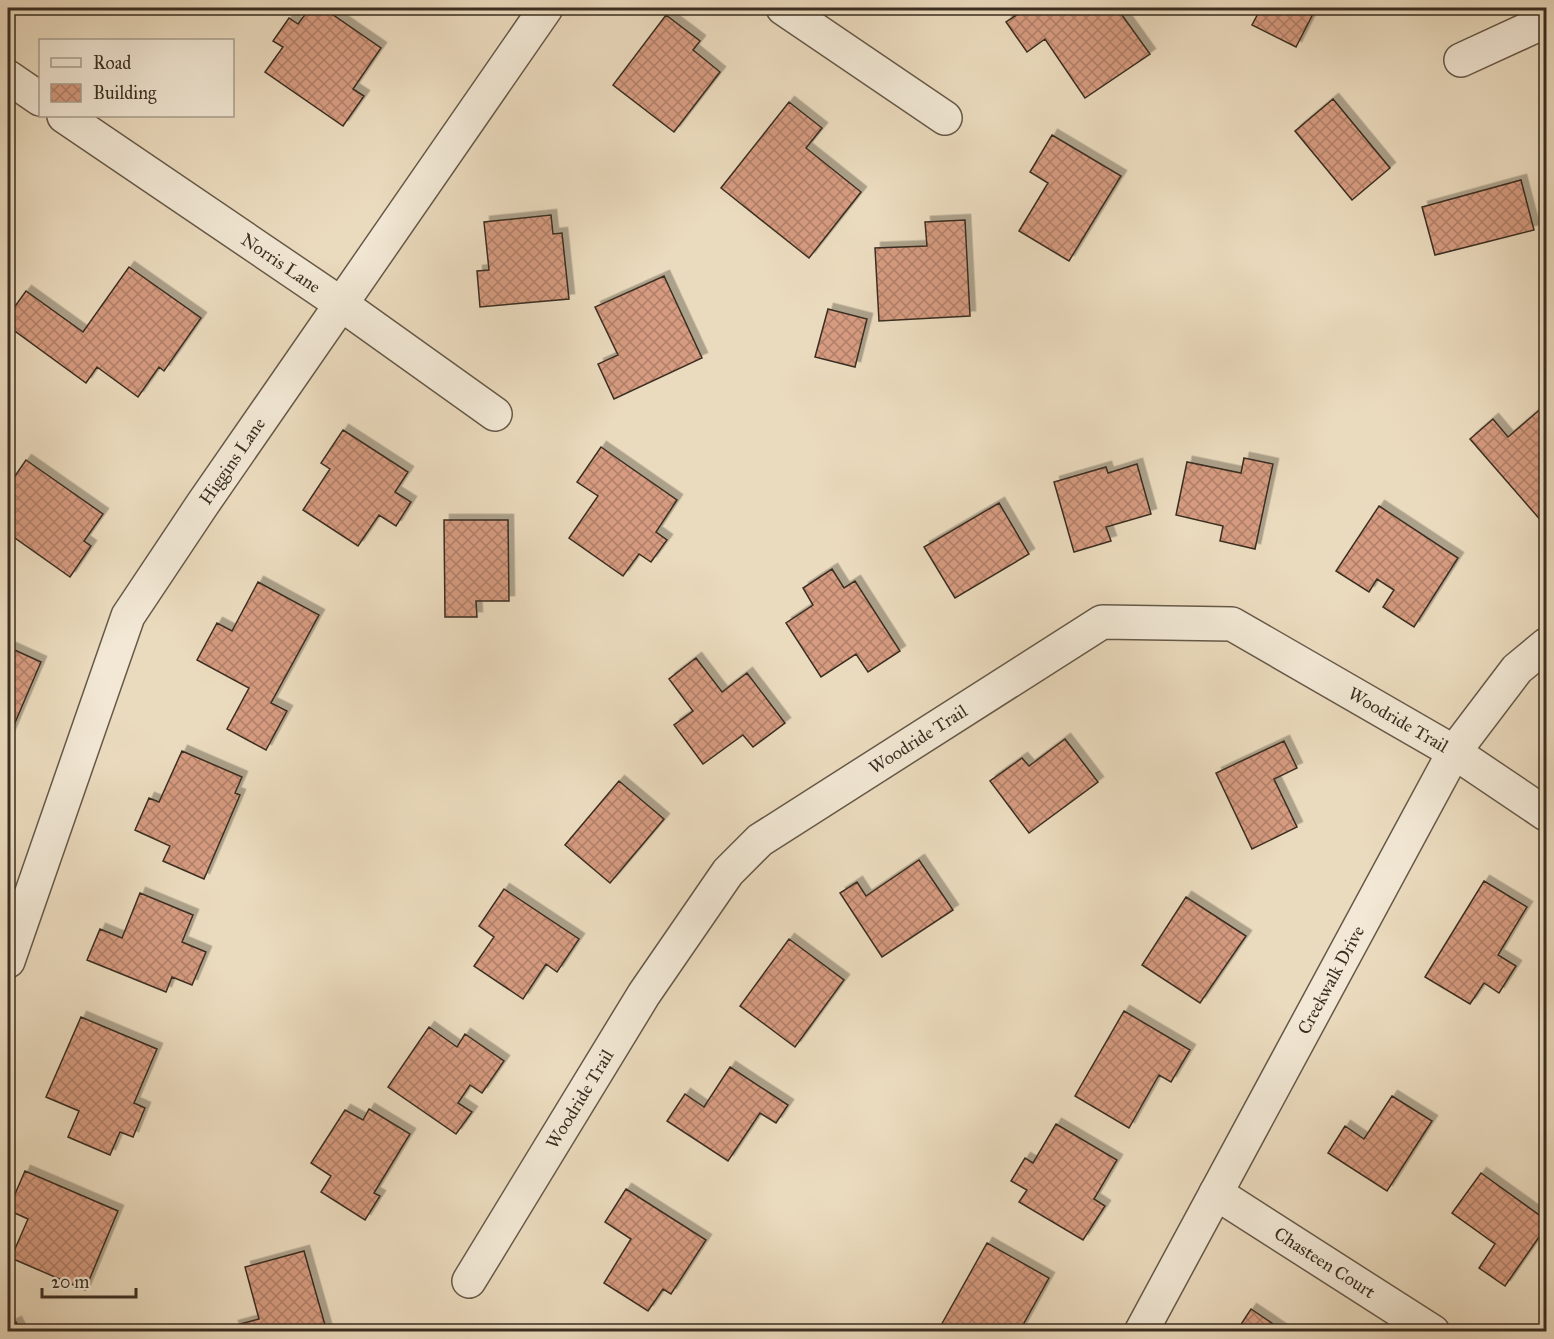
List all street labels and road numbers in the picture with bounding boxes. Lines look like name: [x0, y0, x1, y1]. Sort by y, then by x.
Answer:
street label: Norris Lane: [237, 228, 325, 298]
street label: Higgins Lane: [195, 414, 270, 509]
street label: Woodride Trail: [1344, 682, 1452, 757]
street label: Woodride Trail: [865, 700, 971, 779]
street label: Creekwalk Drive: [1293, 922, 1369, 1038]
street label: Woodride Trail: [541, 1046, 618, 1153]
street label: Chasteen Court: [1270, 1222, 1380, 1303]

